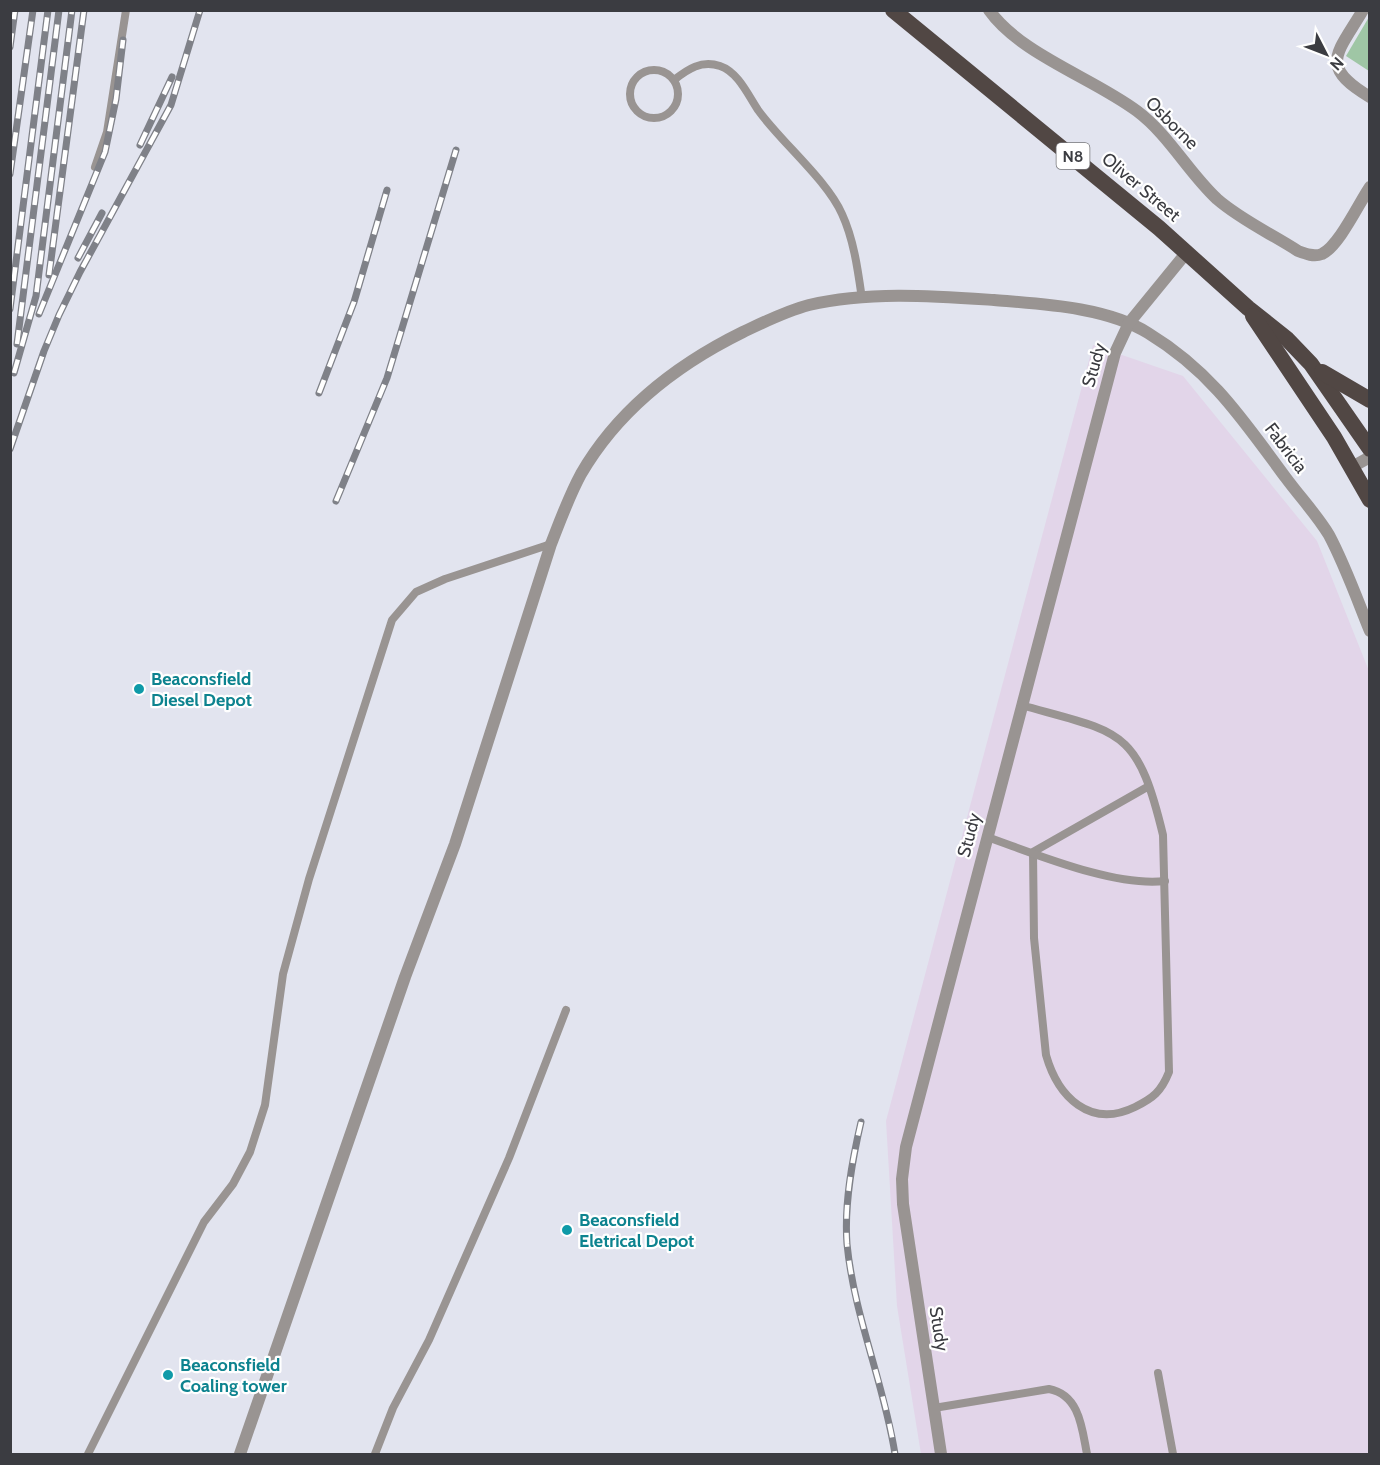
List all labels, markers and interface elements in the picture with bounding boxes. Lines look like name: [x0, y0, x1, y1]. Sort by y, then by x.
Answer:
north arrow: [1296, 24, 1356, 84]
text: N: [1326, 53, 1348, 74]
street label: Osborne: [1141, 92, 1203, 154]
road number: N8: [1056, 143, 1090, 169]
street label: Oliver Street: [1097, 148, 1185, 226]
street label: Study: [1077, 340, 1111, 390]
street label: Fabricia: [1260, 419, 1312, 478]
place label: Beaconsfield Diesel Depot: [151, 668, 252, 711]
marker: Beaconsfield Diesel Depot: [132, 682, 146, 696]
street label: Study: [953, 811, 985, 859]
place label: Beaconsfield Eletrical Depot: [579, 1209, 694, 1252]
marker: Beaconsfield Eletrical Depot: [560, 1223, 574, 1237]
street label: Study: [925, 1305, 953, 1353]
place label: Beaconsfield Coaling tower: [180, 1354, 287, 1397]
marker: Beaconsfield Coaling tower: [161, 1368, 175, 1382]

